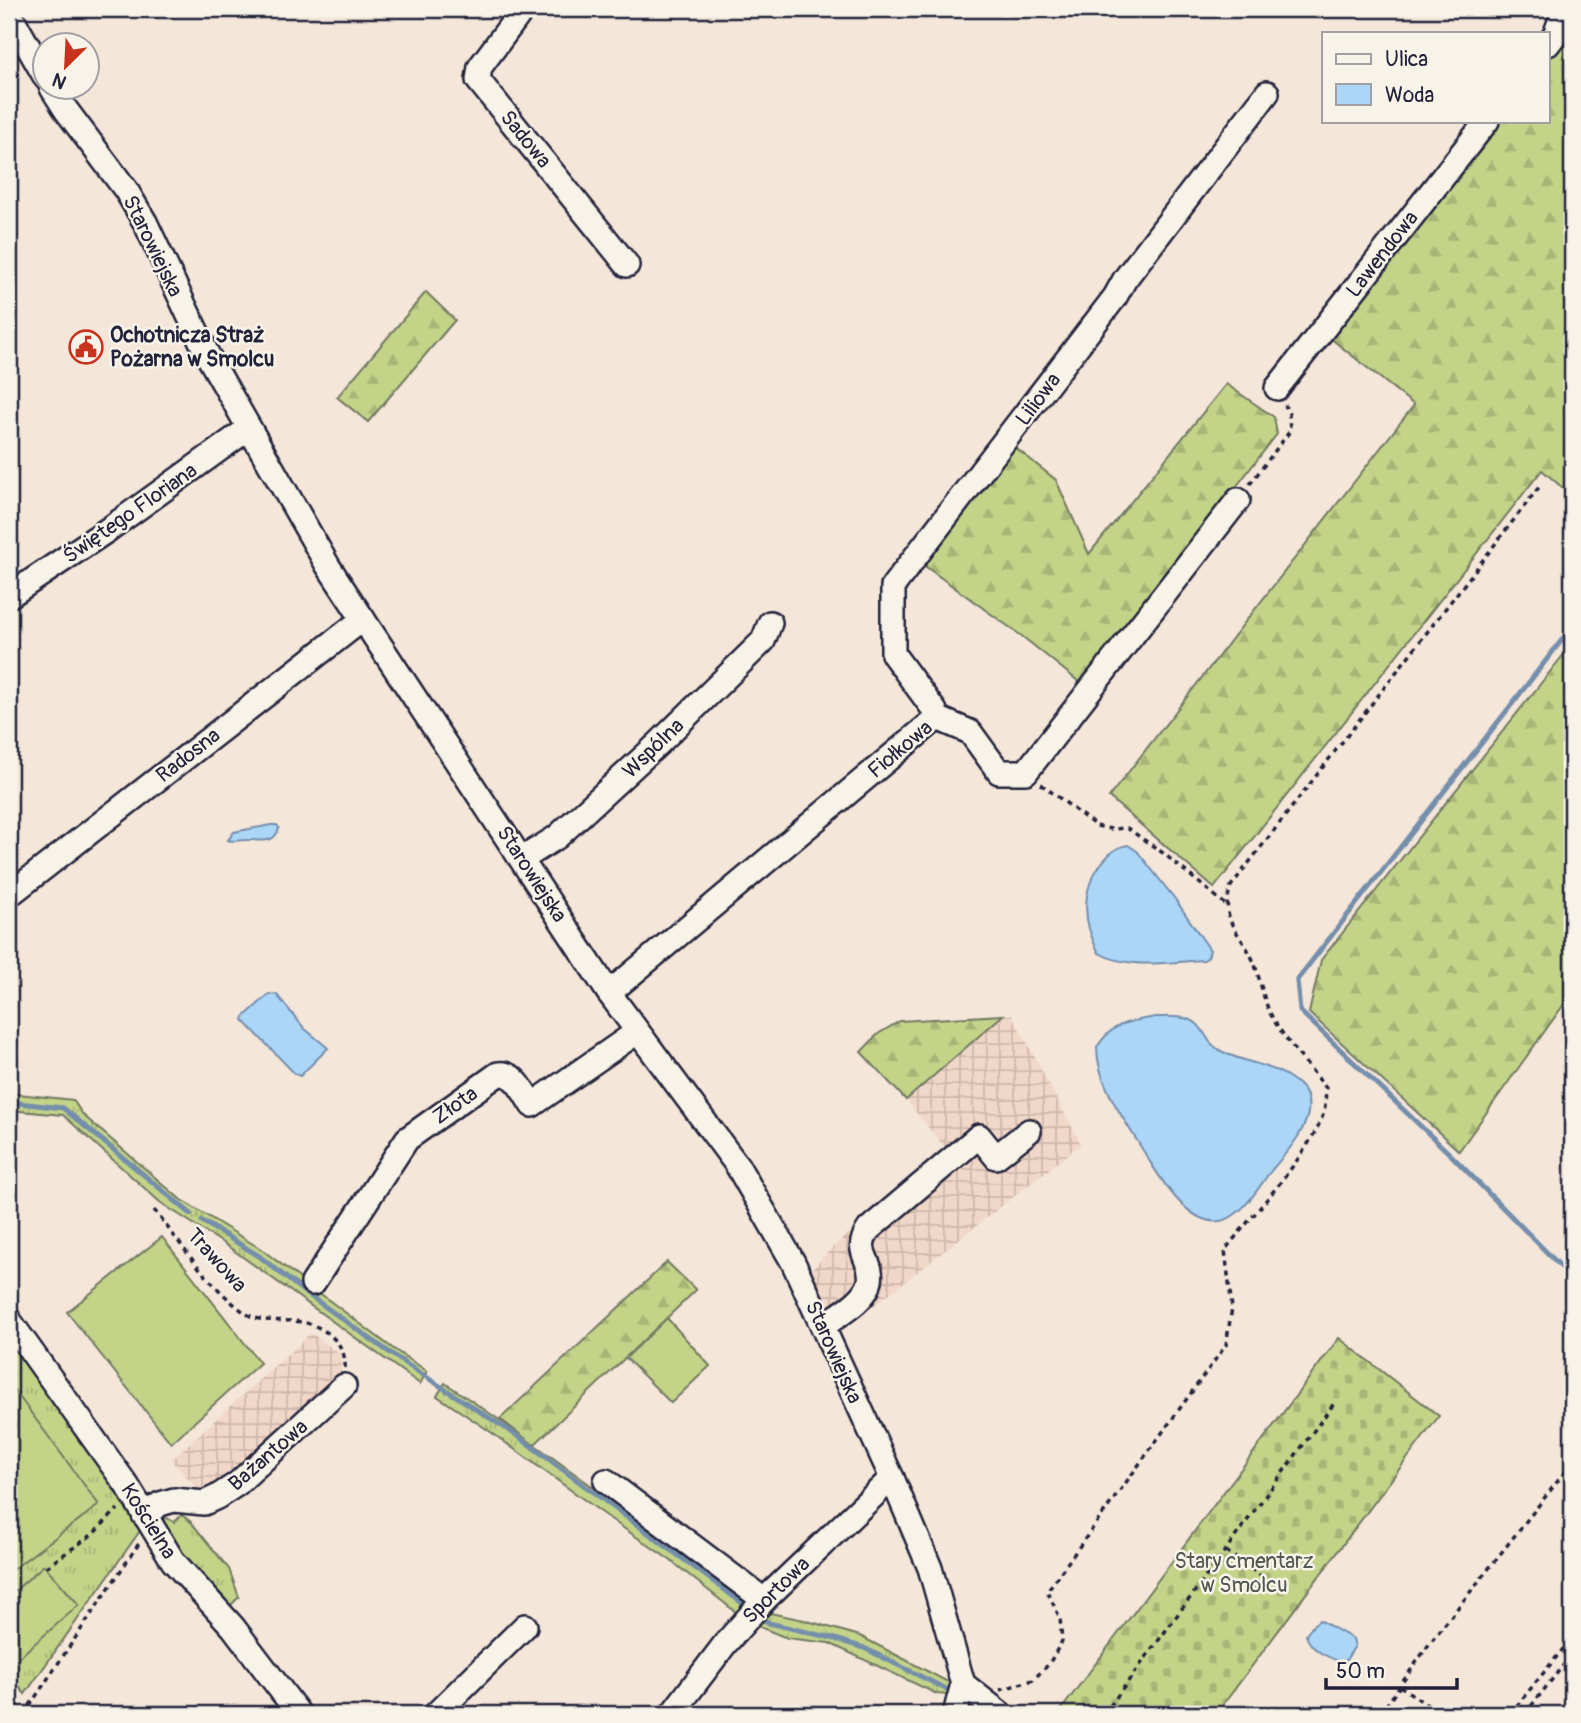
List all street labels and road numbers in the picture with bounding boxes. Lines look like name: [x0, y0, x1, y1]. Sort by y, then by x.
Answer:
street label: Sadowa: [494, 105, 557, 174]
street label: Starowiejska: [116, 191, 189, 301]
street label: Lawendowa: [1340, 206, 1425, 303]
street label: Liliowa: [1010, 367, 1067, 431]
street label: Świętego Floriana: [58, 457, 203, 570]
street label: Wspólna: [617, 712, 690, 784]
street label: Fiołkowa: [862, 714, 938, 784]
street label: Radosna: [151, 722, 226, 789]
street label: Starowiejska: [490, 821, 573, 928]
street label: Złota: [427, 1080, 483, 1131]
street label: Trawowa: [181, 1223, 253, 1298]
street label: Starowiejska: [799, 1297, 868, 1408]
street label: Bażantowa: [223, 1413, 314, 1497]
street label: Kościelna: [115, 1478, 182, 1564]
street label: Sportowa: [737, 1551, 816, 1630]

